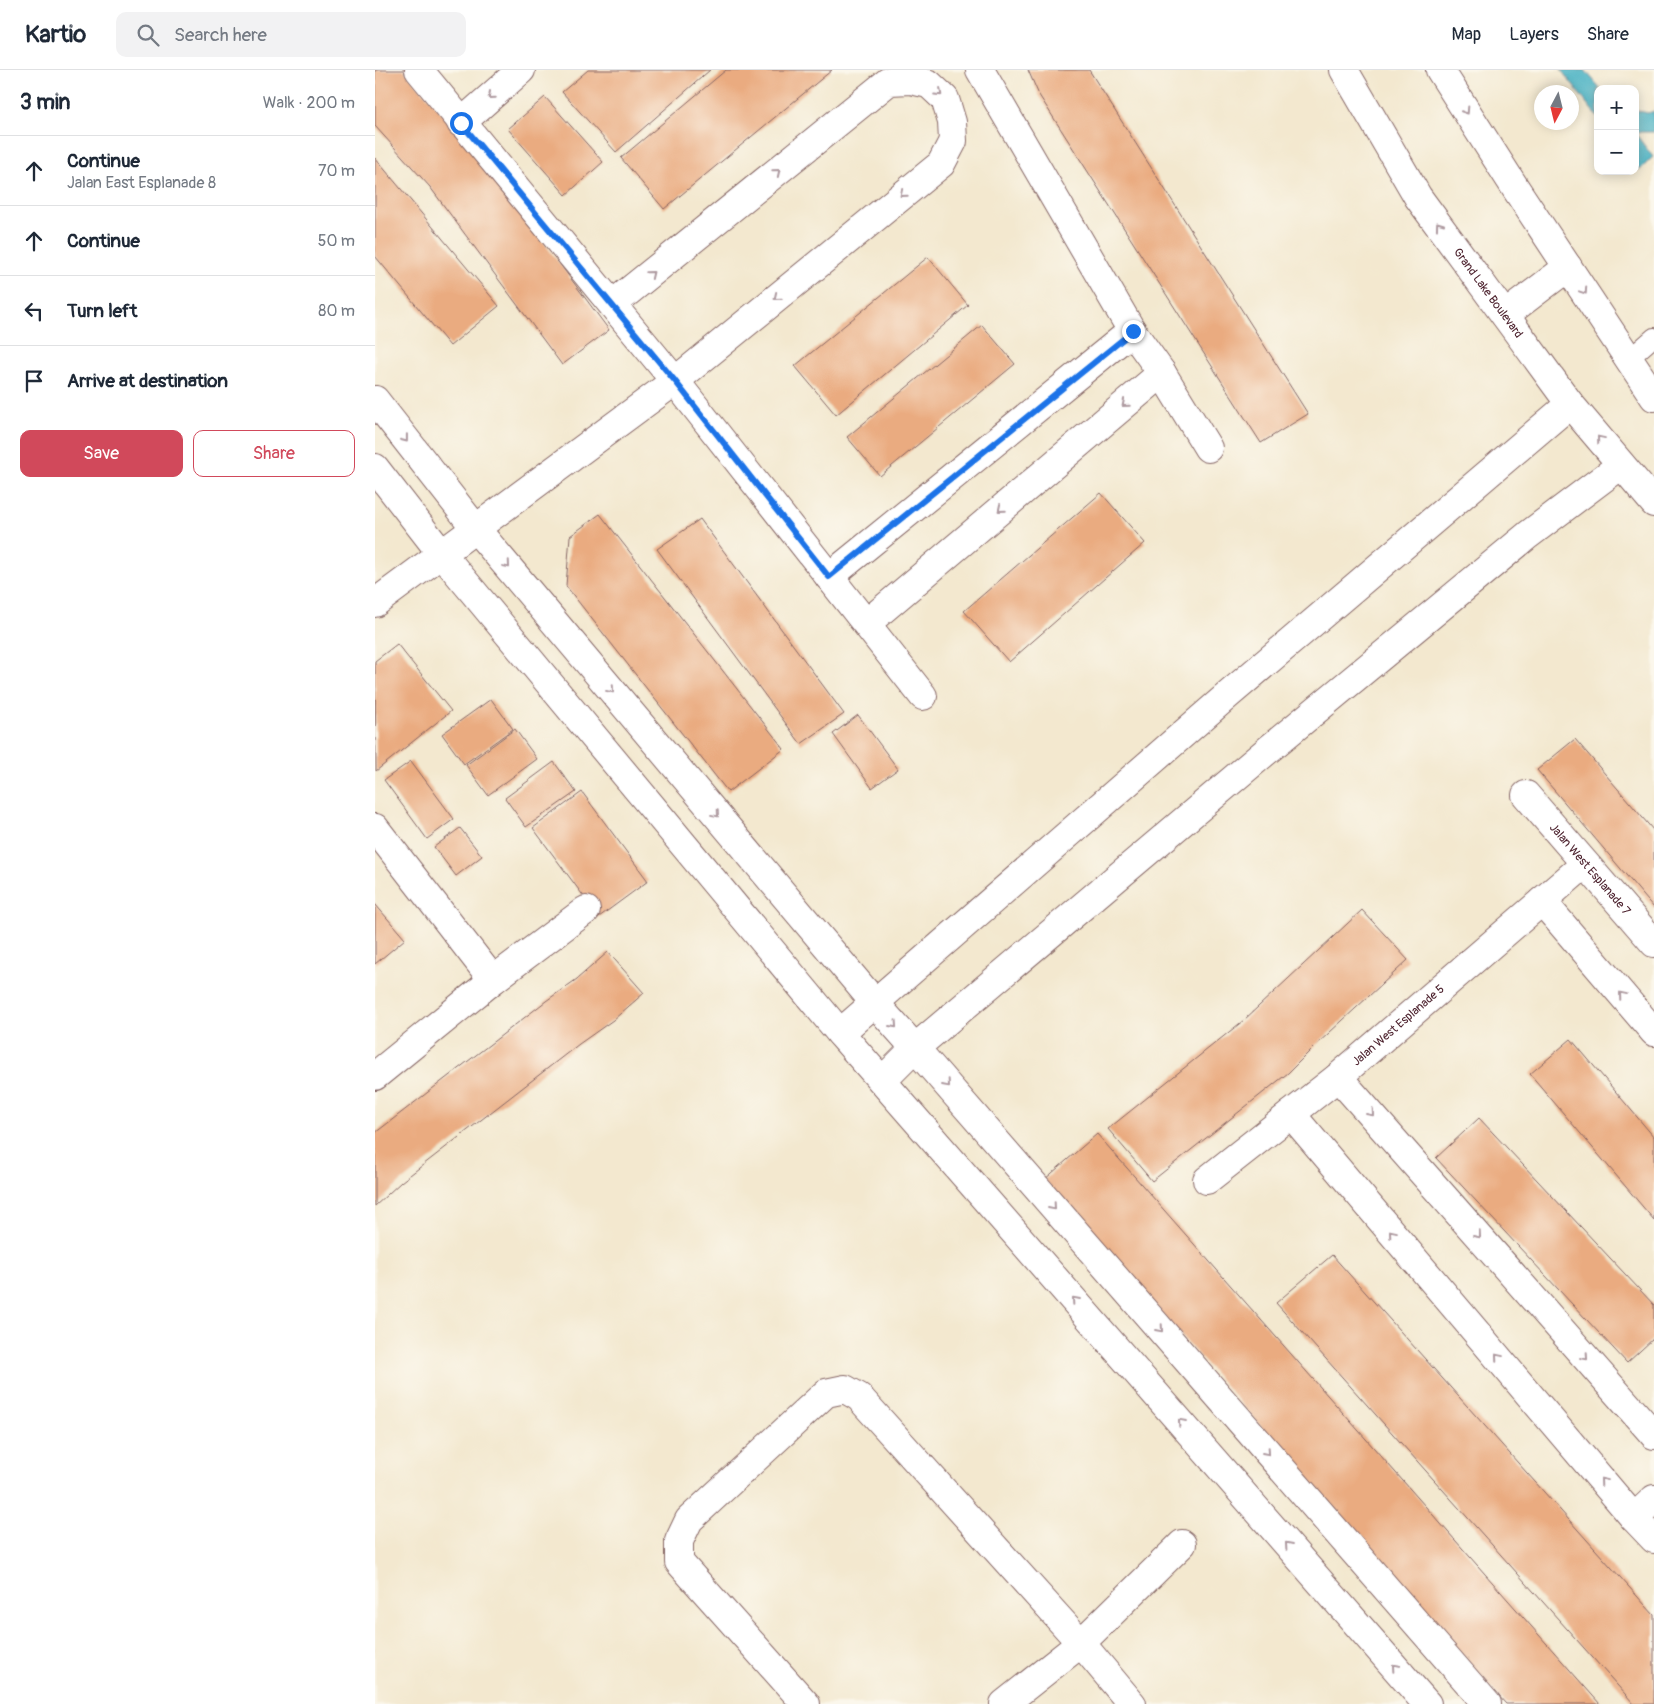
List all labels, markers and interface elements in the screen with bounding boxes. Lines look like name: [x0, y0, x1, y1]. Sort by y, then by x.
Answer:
search box: [116, 12, 466, 57]
text: Kartio: [25, 20, 86, 49]
icon: search: [134, 21, 162, 49]
text: Search here: [174, 23, 267, 47]
text: Map: [1452, 23, 1481, 46]
text: Layers: [1509, 23, 1559, 46]
text: Share: [1587, 23, 1629, 46]
north arrow: [1534, 85, 1579, 130]
map controls: [1594, 85, 1639, 175]
button: +: [1594, 85, 1639, 130]
one-way arrow: [933, 87, 942, 96]
text: 3 min: [20, 89, 70, 116]
one-way arrow: [487, 91, 496, 100]
text: Walk · 200 m: [263, 93, 355, 113]
one-way arrow: [1460, 105, 1469, 115]
route start: [450, 112, 473, 135]
button: −: [1594, 130, 1639, 175]
text: Continue: [67, 149, 140, 173]
icon: ahead: [20, 157, 48, 185]
text: 70 m: [318, 161, 355, 181]
one-way arrow: [771, 169, 780, 177]
text: Jalan East Esplanade 8: [67, 173, 216, 193]
one-way arrow: [900, 189, 909, 197]
one-way arrow: [1435, 222, 1445, 231]
icon: ahead: [20, 227, 48, 255]
text: Continue: [67, 229, 140, 253]
text: 50 m: [318, 231, 355, 251]
street label: Grand Lake Boulevard: [1450, 245, 1526, 341]
one-way arrow: [645, 271, 654, 279]
one-way arrow: [1577, 286, 1587, 295]
one-way arrow: [774, 292, 783, 300]
icon: left: [20, 297, 48, 325]
text: Turn left: [67, 299, 137, 323]
text: 80 m: [318, 301, 355, 321]
route end: [1122, 320, 1145, 343]
icon: arrive: [20, 367, 48, 395]
text: Arrive at destination: [67, 369, 228, 393]
one-way arrow: [1122, 399, 1131, 407]
button: Save: [20, 430, 183, 477]
button: Share: [193, 430, 355, 477]
one-way arrow: [400, 433, 409, 442]
one-way arrow: [1597, 436, 1605, 445]
one-way arrow: [998, 504, 1007, 512]
one-way arrow: [501, 559, 510, 568]
one-way arrow: [606, 684, 615, 693]
one-way arrow: [710, 808, 719, 817]
street label: Jalan West Esplanade 7: [1546, 820, 1634, 919]
street label: Jalan West Esplanade 5: [1349, 982, 1448, 1069]
one-way arrow: [1620, 992, 1628, 1001]
one-way arrow: [889, 1019, 898, 1028]
one-way arrow: [941, 1079, 950, 1088]
one-way arrow: [1365, 1108, 1374, 1117]
one-way arrow: [1048, 1201, 1057, 1210]
one-way arrow: [1472, 1229, 1481, 1238]
one-way arrow: [1390, 1230, 1398, 1239]
one-way arrow: [1072, 1297, 1080, 1306]
one-way arrow: [1155, 1324, 1164, 1333]
one-way arrow: [1580, 1351, 1588, 1360]
one-way arrow: [1494, 1353, 1503, 1362]
one-way arrow: [1178, 1419, 1187, 1428]
one-way arrow: [1261, 1446, 1270, 1455]
one-way arrow: [1599, 1477, 1608, 1486]
one-way arrow: [1285, 1541, 1294, 1550]
one-way arrow: [1392, 1664, 1401, 1673]

